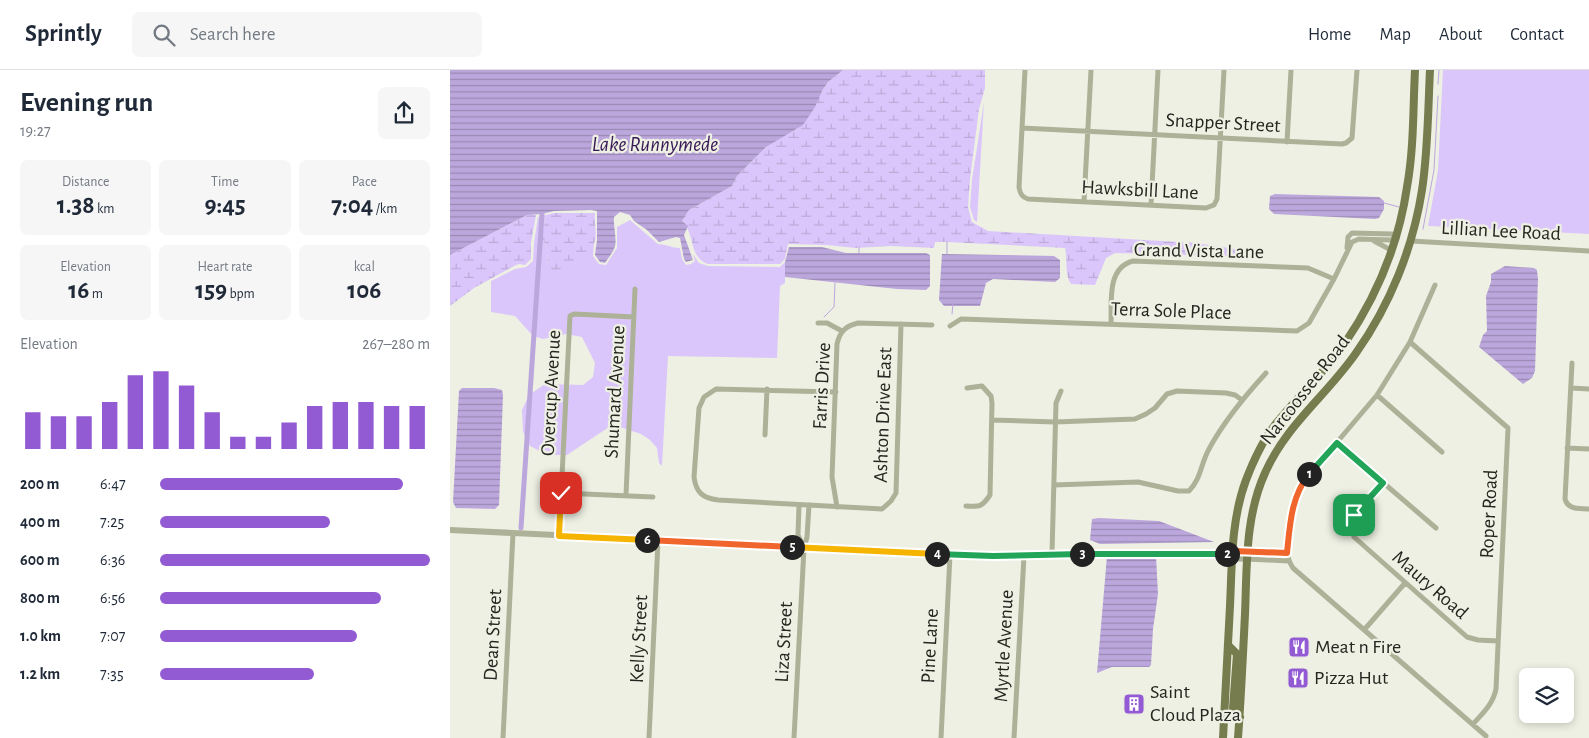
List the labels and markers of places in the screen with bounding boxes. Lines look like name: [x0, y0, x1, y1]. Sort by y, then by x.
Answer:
pin: 1: [1296, 462, 1322, 486]
pin: [540, 472, 582, 514]
pin: [1333, 494, 1375, 536]
pin: 6: [634, 528, 660, 552]
pin: 5: [780, 534, 804, 560]
pin: 4: [924, 542, 950, 566]
pin: 3: [1070, 542, 1094, 566]
pin: 2: [1214, 542, 1240, 566]
restaurant icon: Meat n Fire: [1287, 635, 1311, 659]
place label: Meat n Fire: [1315, 637, 1401, 657]
restaurant icon: Pizza Hut: [1286, 666, 1310, 690]
place label: Pizza Hut: [1314, 668, 1389, 688]
place label: Saint Cloud Plaza: [1150, 682, 1241, 725]
building icon: Saint Cloud Plaza: [1122, 692, 1146, 716]

